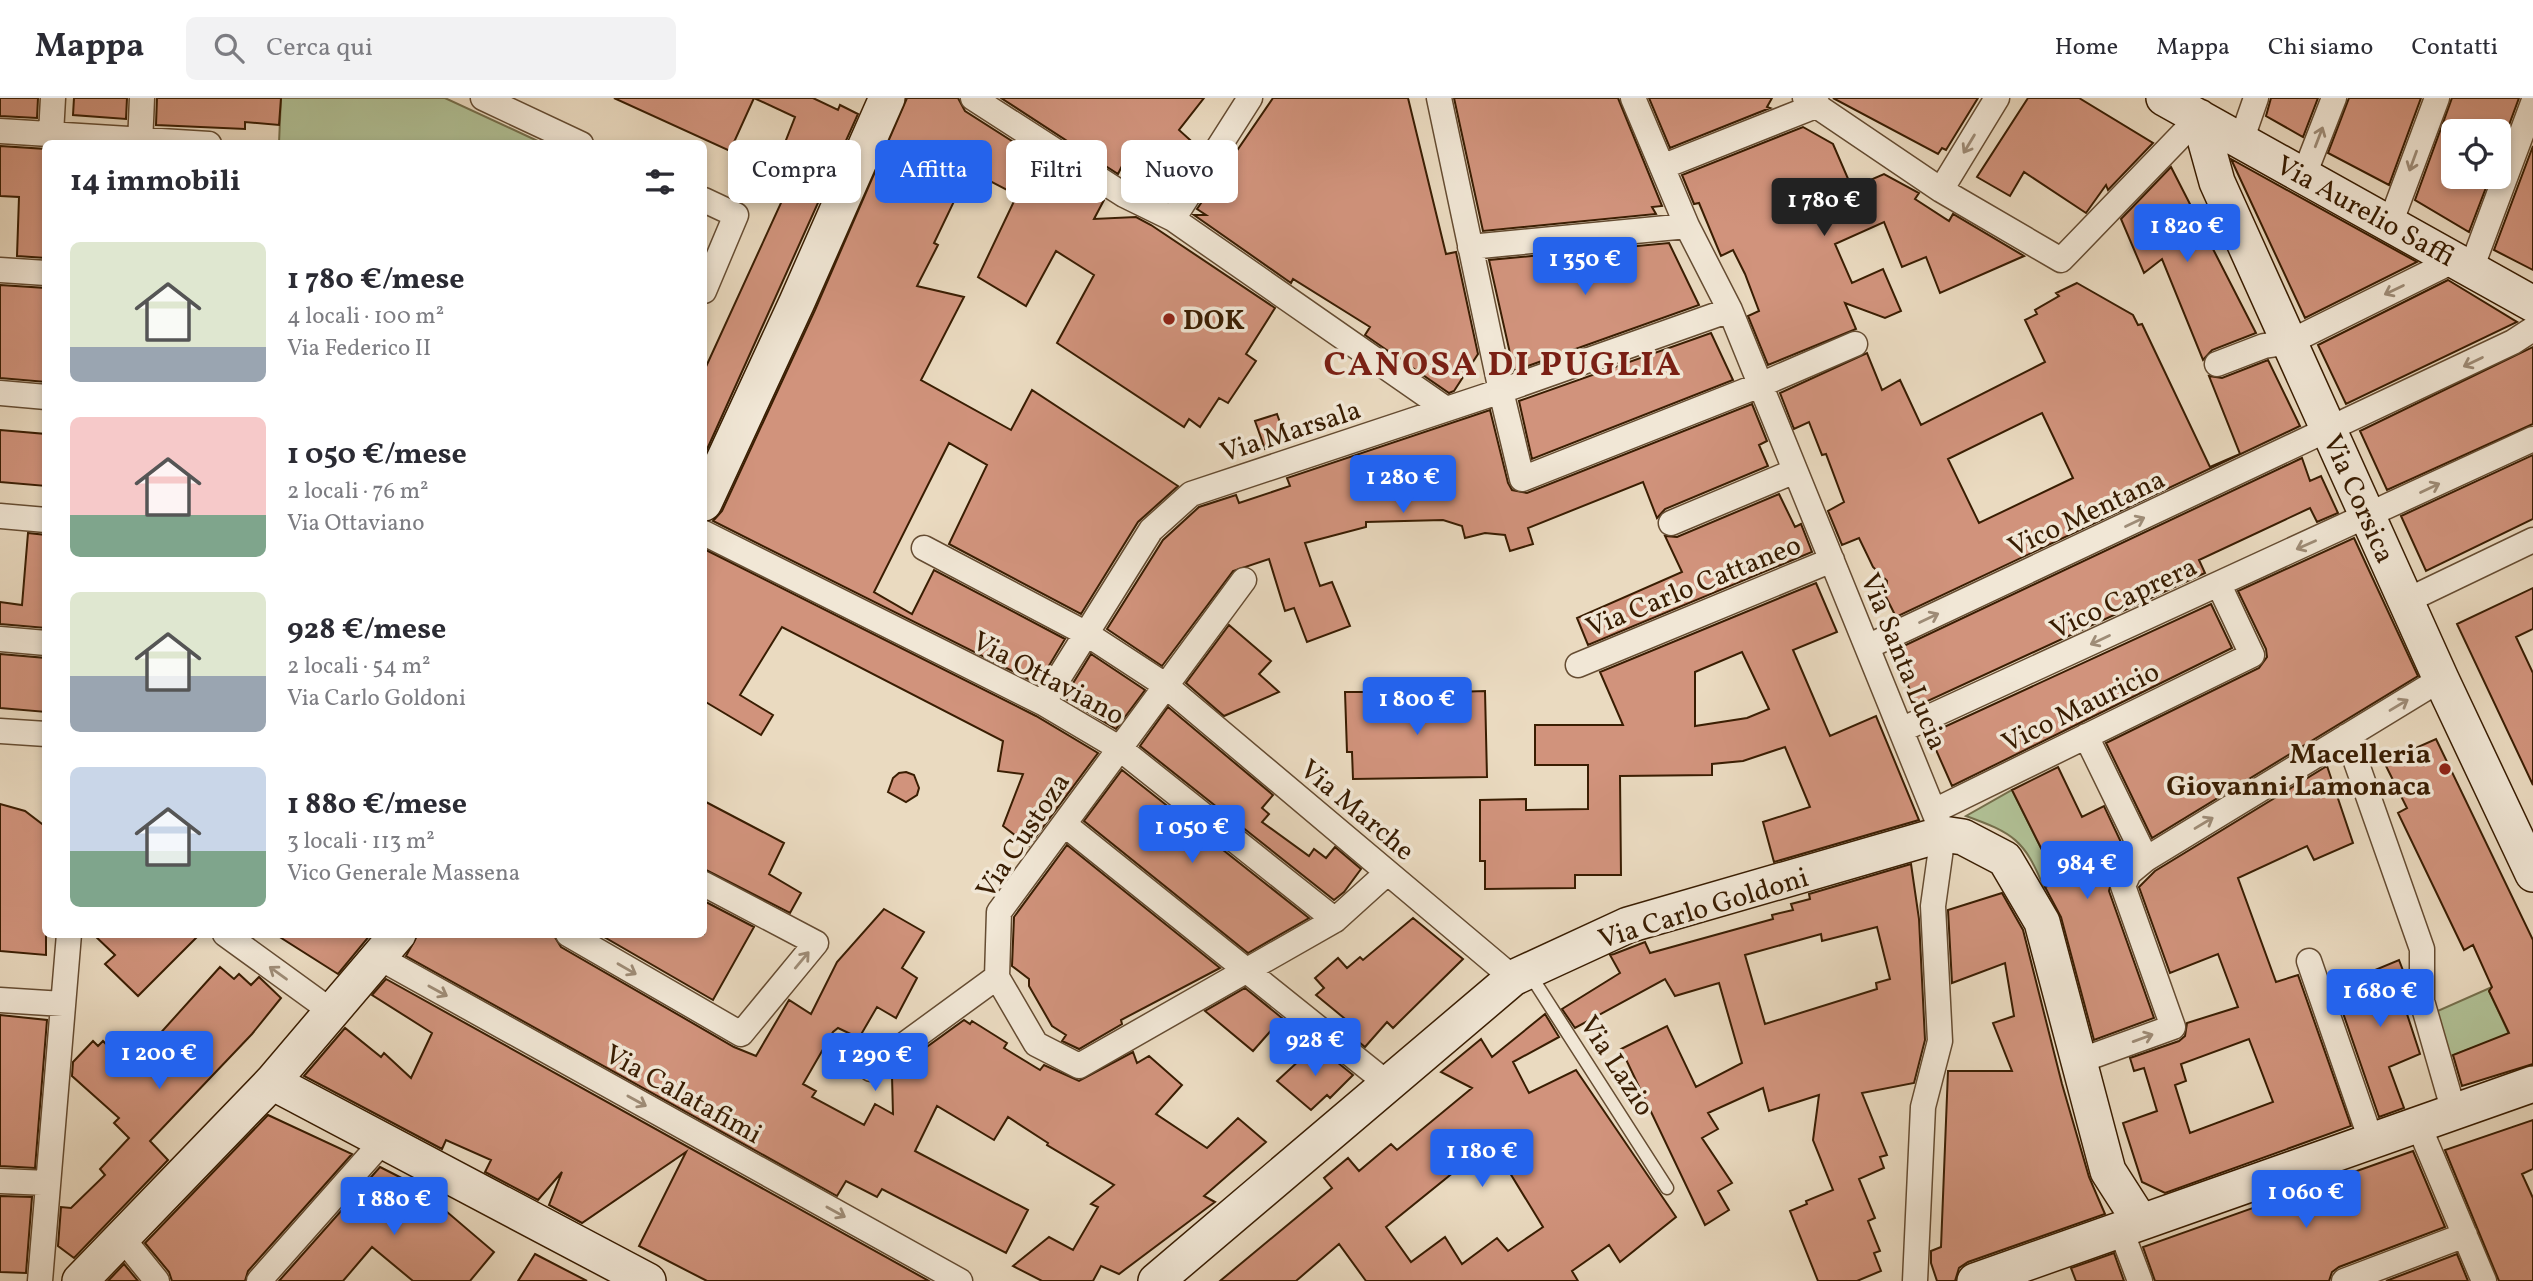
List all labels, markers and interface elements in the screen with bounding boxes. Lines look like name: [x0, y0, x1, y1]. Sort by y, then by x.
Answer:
search box: [186, 17, 676, 80]
text: Mappa: [35, 25, 144, 71]
icon: search: [210, 29, 248, 67]
text: Cerca qui: [266, 30, 373, 66]
text: Home: [2055, 31, 2118, 65]
text: Mappa: [2156, 31, 2230, 65]
text: Chi siamo: [2268, 31, 2373, 65]
text: Contatti: [2411, 31, 2498, 65]
map controls: [2441, 119, 2511, 189]
button: locate: [2441, 119, 2511, 189]
one-way arrow: [2313, 126, 2326, 148]
one-way arrow: [1962, 133, 1976, 153]
chip: Compra: [728, 140, 861, 203]
chip: Affitta: [875, 140, 992, 203]
chip: Filtri: [1006, 140, 1107, 203]
chip: Nuovo: [1121, 140, 1238, 203]
street label: Via Aurelio Saffi: [2268, 147, 2461, 277]
one-way arrow: [2406, 149, 2419, 171]
text: 14 immobili: [70, 161, 241, 203]
icon: filters: [641, 163, 679, 201]
pin: 1 780 €: [1759, 178, 1889, 238]
text: 1 780 €: [1788, 185, 1860, 217]
pin: 1 820 €: [2122, 204, 2252, 264]
text: 1 820 €: [2150, 211, 2224, 243]
pin: 1 350 €: [1520, 238, 1650, 297]
text: 1 350 €: [1549, 244, 1621, 276]
text: 1 780 €/mese: [287, 259, 465, 301]
icon: home: [126, 270, 210, 354]
one-way arrow: [2384, 284, 2405, 298]
text: 4 locali · 100 m²: [287, 301, 444, 333]
place label: DOK: [1183, 302, 1245, 341]
marker: DOK: [1161, 311, 1177, 327]
text: Via Federico II: [287, 333, 431, 365]
district label: CANOSA DI PUGLIA: [1324, 342, 1682, 390]
one-way arrow: [2463, 355, 2484, 369]
street label: Via Marsala: [1215, 391, 1366, 473]
street label: Via Corsica: [2312, 428, 2404, 570]
text: 1 050 €/mese: [287, 434, 467, 476]
icon: home: [126, 445, 210, 529]
pin: 1 280 €: [1338, 456, 1468, 515]
street label: Vico Mentana: [2002, 461, 2172, 568]
text: 1 280 €: [1366, 462, 1440, 494]
text: 2 locali · 76 m²: [287, 476, 429, 508]
one-way arrow: [2419, 480, 2440, 494]
text: Via Ottaviano: [287, 508, 425, 540]
one-way arrow: [2124, 515, 2146, 528]
street label: Via Carlo Cattaneo: [1581, 526, 1807, 648]
one-way arrow: [2296, 539, 2318, 552]
street label: Vico Caprera: [2044, 548, 2204, 650]
street label: Via Santa Lucia: [1849, 568, 1956, 756]
text: 928 €/mese: [287, 609, 446, 651]
one-way arrow: [1918, 611, 1939, 624]
icon: home: [126, 620, 210, 704]
street label: Via Ottaviano: [965, 623, 1131, 736]
one-way arrow: [2089, 634, 2111, 647]
text: 2 locali · 54 m²: [287, 651, 431, 683]
street label: Vico Mauricio: [1996, 653, 2167, 763]
pin: 1 800 €: [1352, 678, 1482, 737]
text: Via Carlo Goldoni: [287, 683, 466, 715]
text: 1 800 €: [1379, 684, 1455, 716]
one-way arrow: [2388, 698, 2408, 712]
place label: Macelleria Giovanni Lamonaca: [2166, 736, 2431, 807]
street label: Via Marche: [1290, 751, 1422, 871]
marker: Macelleria Giovanni Lamonaca: [2437, 761, 2453, 777]
street label: Via Custoza: [968, 766, 1081, 907]
text: 1 880 €/mese: [287, 784, 467, 826]
icon: home: [126, 795, 210, 879]
pin: 1 050 €: [1127, 806, 1257, 865]
text: 1 050 €: [1155, 812, 1229, 844]
one-way arrow: [2194, 816, 2214, 830]
text: 3 locali · 113 m²: [287, 826, 435, 858]
pin: 984 €: [2038, 842, 2136, 901]
text: 984 €: [2057, 848, 2117, 880]
text: Vico Generale Massena: [287, 858, 520, 890]
street label: Via Carlo Goldoni: [1594, 859, 1814, 960]
one-way arrow: [794, 952, 810, 970]
one-way arrow: [616, 962, 636, 976]
one-way arrow: [269, 966, 288, 980]
pin: 1 680 €: [2315, 970, 2445, 1029]
text: 1 680 €: [2343, 976, 2417, 1008]
one-way arrow: [427, 985, 448, 998]
street label: Via Lazio: [1569, 1008, 1663, 1124]
pin: 928 €: [1266, 1018, 1364, 1078]
text: 928 €: [1286, 1025, 1344, 1057]
one-way arrow: [2131, 1030, 2153, 1043]
pin: 1 200 €: [94, 1032, 224, 1091]
pin: 1 290 €: [810, 1034, 940, 1093]
street label: Via Calatafimi: [597, 1036, 769, 1155]
text: 1 200 €: [121, 1038, 197, 1070]
text: 1 290 €: [838, 1040, 912, 1072]
one-way arrow: [626, 1094, 646, 1108]
pin: 1 180 €: [1417, 1130, 1547, 1189]
text: 1 180 €: [1446, 1136, 1518, 1168]
pin: 1 060 €: [2241, 1170, 2371, 1230]
text: 1 060 €: [2268, 1177, 2344, 1209]
pin: 1 880 €: [329, 1178, 459, 1237]
text: 1 880 €: [357, 1184, 431, 1216]
one-way arrow: [825, 1205, 845, 1219]

